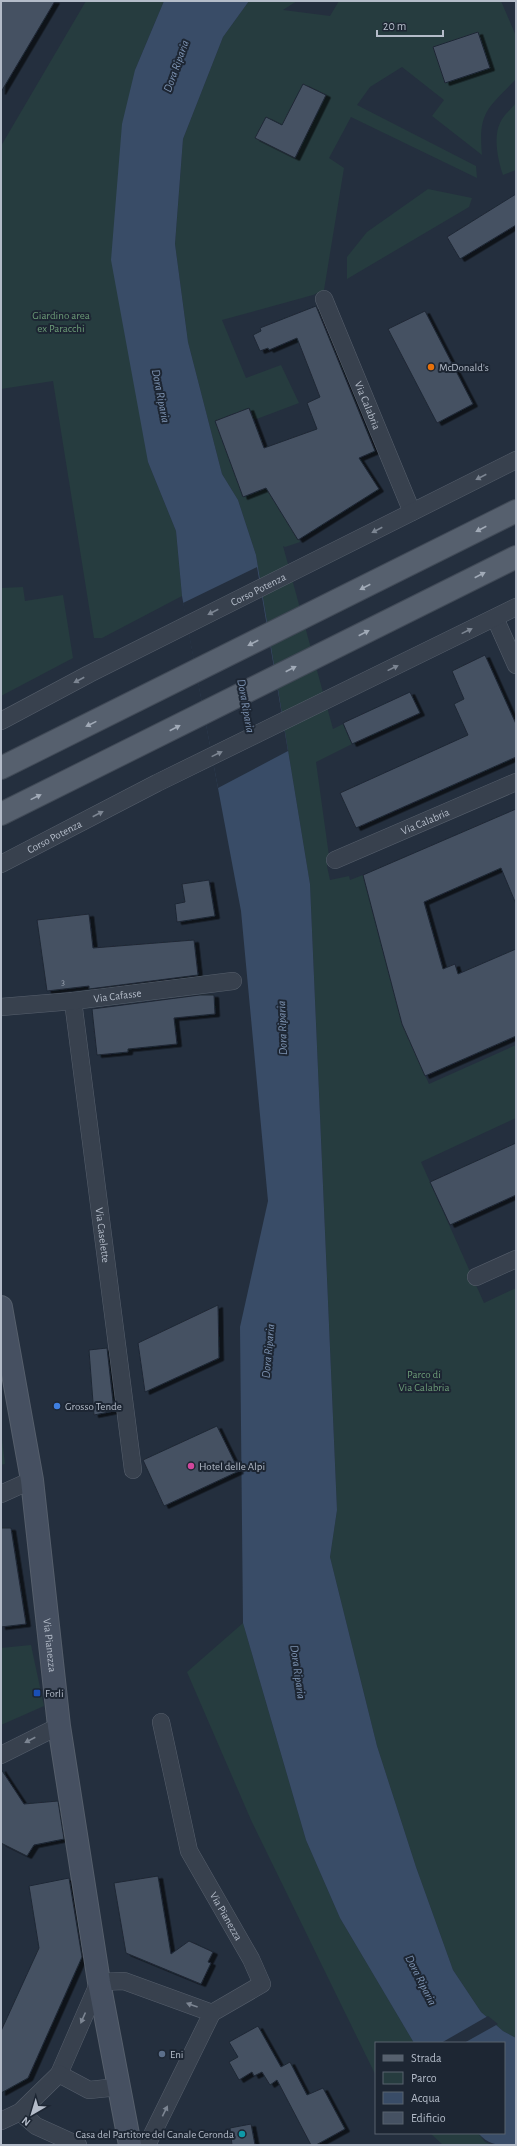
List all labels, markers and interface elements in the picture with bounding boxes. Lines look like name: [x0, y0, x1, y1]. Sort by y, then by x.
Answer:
scale bar: [377, 12, 443, 38]
text: 20 m: [383, 20, 406, 32]
water label: Dora Riparia: [161, 38, 192, 94]
park label: Giardino area ex Paracchi: [32, 310, 90, 334]
marker: McDonald's: [426, 362, 436, 372]
place label: McDonald's: [439, 362, 489, 373]
water label: Dora Riparia: [149, 368, 172, 424]
street label: Via Calabria: [353, 379, 383, 431]
one-way arrow: [475, 474, 487, 480]
one-way arrow: [475, 525, 487, 532]
one-way arrow: [371, 526, 383, 533]
street label: Corso Potenza: [229, 571, 288, 608]
one-way arrow: [474, 572, 486, 578]
one-way arrow: [359, 584, 371, 590]
one-way arrow: [207, 609, 218, 615]
one-way arrow: [461, 628, 473, 634]
one-way arrow: [358, 630, 370, 636]
one-way arrow: [247, 640, 259, 646]
one-way arrow: [387, 665, 399, 671]
one-way arrow: [286, 666, 297, 673]
one-way arrow: [73, 676, 85, 683]
water label: Dora Riparia: [234, 678, 257, 734]
one-way arrow: [85, 721, 96, 727]
one-way arrow: [170, 725, 181, 731]
one-way arrow: [212, 751, 223, 757]
one-way arrow: [30, 793, 42, 800]
street label: Via Calabria: [399, 806, 451, 836]
one-way arrow: [92, 811, 104, 817]
street label: Corso Potenza: [25, 818, 83, 855]
house number: 3: [61, 978, 65, 987]
street label: Via Cafasse: [93, 987, 142, 1004]
water label: Dora Riparia: [275, 1000, 290, 1055]
street label: Via Caselette: [94, 1207, 112, 1263]
water label: Dora Riparia: [260, 1323, 277, 1379]
park label: Parco di Via Calabria: [398, 1369, 450, 1393]
marker: Grosso Tende: [52, 1401, 62, 1411]
place label: Grosso Tende: [65, 1401, 122, 1412]
marker: Hotel delle Alpi: [186, 1461, 196, 1471]
place label: Hotel delle Alpi: [199, 1461, 265, 1472]
street label: Via Pianezza: [42, 1618, 59, 1673]
water label: Dora Riparia: [287, 1644, 308, 1700]
marker: Forli: [32, 1688, 42, 1698]
place label: Forli: [45, 1688, 64, 1699]
one-way arrow: [24, 1737, 36, 1743]
street label: Via Pianezza: [208, 1890, 245, 1942]
water label: Dora Riparia: [402, 1953, 439, 2007]
one-way arrow: [185, 2002, 197, 2008]
one-way arrow: [80, 2013, 86, 2024]
legend: [375, 2042, 505, 2134]
marker: Eni: [157, 2049, 167, 2059]
place label: Eni: [170, 2049, 184, 2060]
text: Strada: [411, 2052, 442, 2064]
text: Parco: [411, 2072, 437, 2084]
text: Acqua: [411, 2092, 441, 2104]
north arrow: [12, 2094, 52, 2134]
one-way arrow: [162, 2105, 168, 2116]
text: Edificio: [411, 2112, 446, 2124]
text: N: [20, 2115, 33, 2128]
place label: Casa del Partitore del Canale Ceronda: [76, 2129, 234, 2140]
marker: Casa del Partitore del Canale Ceronda: [237, 2129, 247, 2139]

